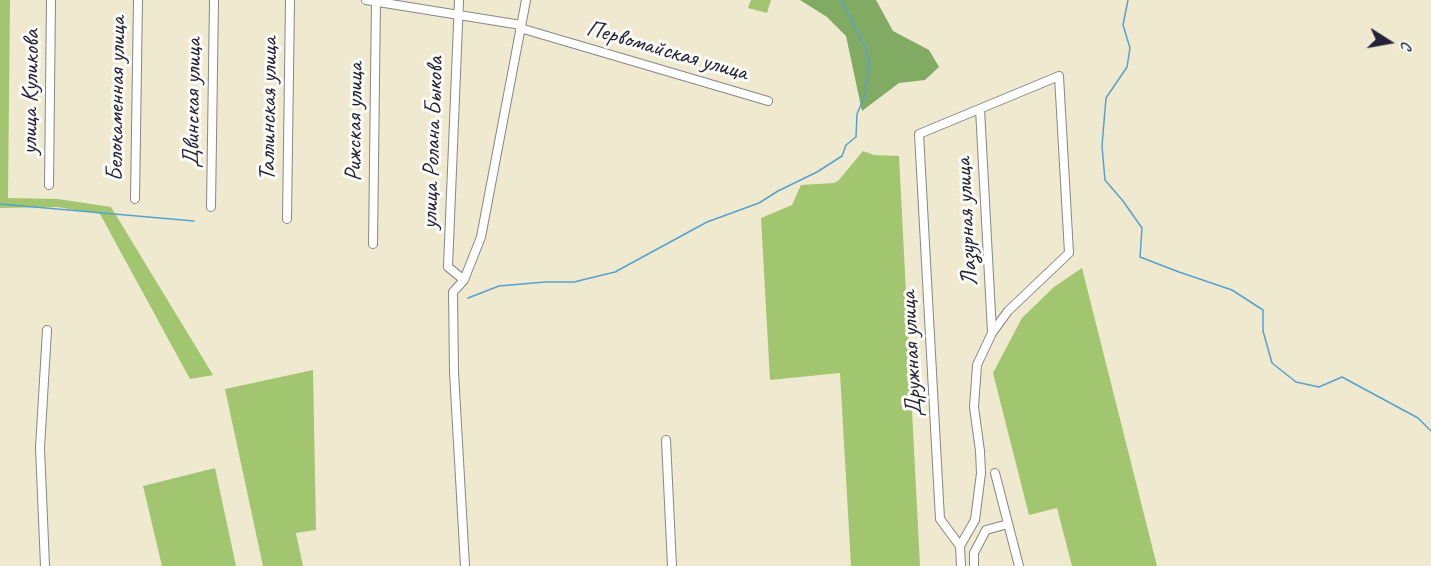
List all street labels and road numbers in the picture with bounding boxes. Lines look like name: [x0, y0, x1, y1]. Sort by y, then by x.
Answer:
street label: Первомайская улица: [583, 14, 751, 88]
street label: Белокаменная улица: [101, 16, 133, 182]
street label: улица Куликова: [16, 29, 46, 155]
street label: Таллинская улица: [253, 37, 285, 181]
street label: Двинская улица: [177, 38, 209, 168]
street label: улица Ролана Быкова: [416, 56, 450, 230]
street label: Рижская улица: [340, 62, 370, 182]
street label: Лазурная улица: [949, 157, 985, 287]
street label: Дружная улица: [894, 290, 930, 418]

